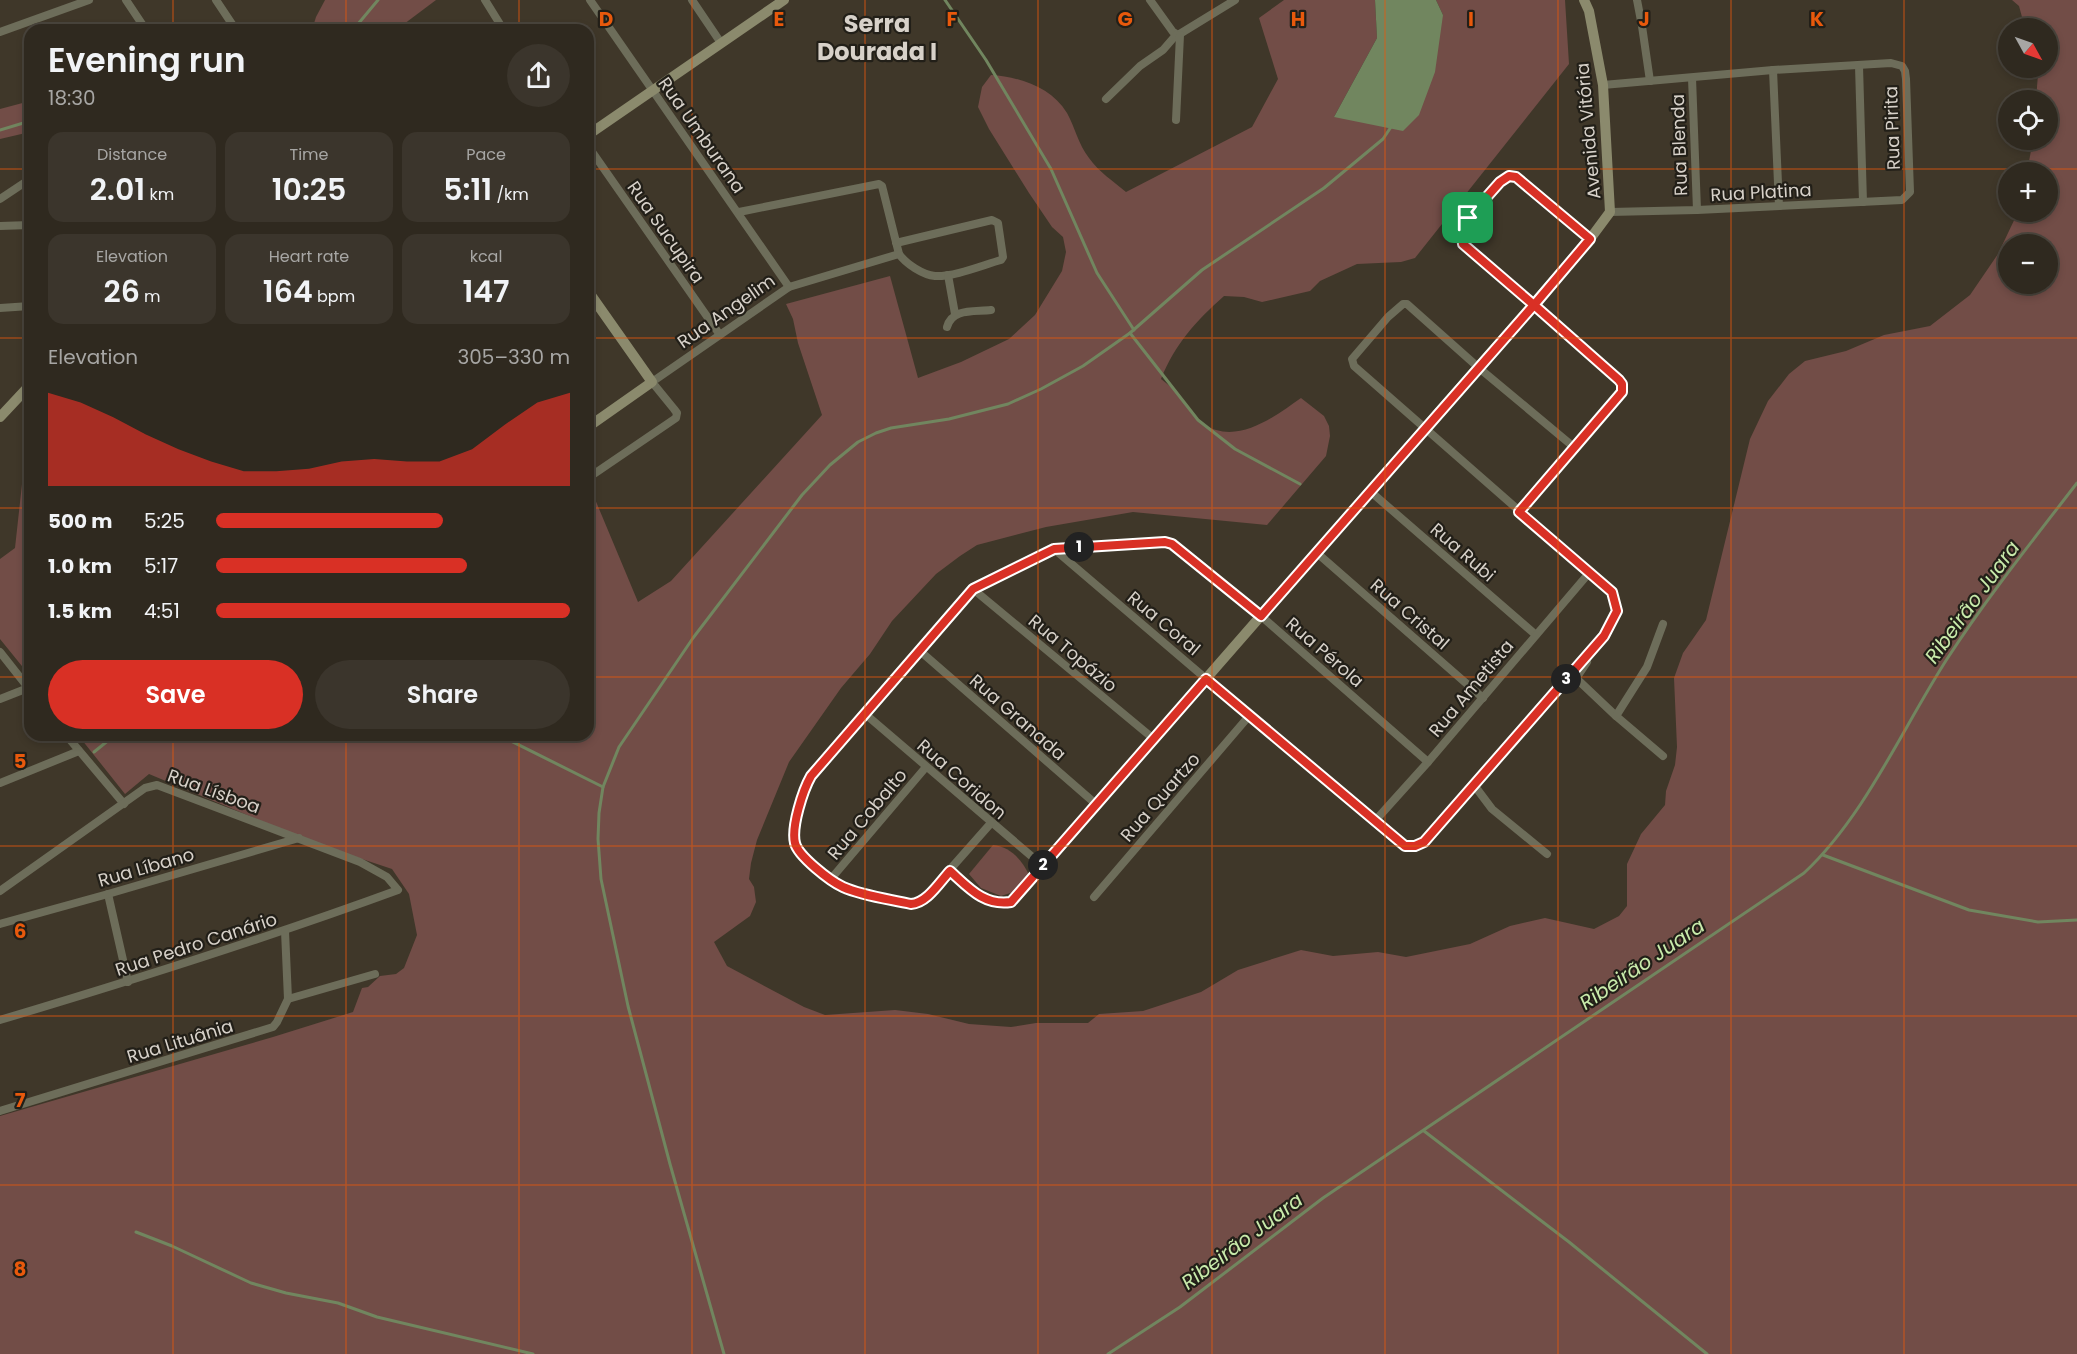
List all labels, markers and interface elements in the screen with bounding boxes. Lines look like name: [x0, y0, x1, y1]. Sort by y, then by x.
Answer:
text: D: [599, 5, 613, 33]
text: E: [774, 5, 784, 33]
text: F: [947, 5, 958, 33]
text: G: [1117, 5, 1133, 33]
text: H: [1291, 5, 1305, 33]
text: I: [1468, 5, 1474, 33]
text: J: [1638, 5, 1650, 33]
text: K: [1810, 5, 1824, 33]
district label: Serra Dourada I: [817, 7, 937, 68]
north arrow: [1998, 18, 2058, 78]
map controls: [1998, 18, 2058, 294]
text: Evening run: [48, 37, 246, 84]
button: share: [507, 44, 570, 107]
street label: Avenida Vitória: [1570, 62, 1606, 200]
street label: Rua Umburana: [653, 72, 751, 198]
text: 18:30: [48, 84, 96, 112]
street label: Rua Pirita: [1878, 86, 1906, 170]
button: locate: [1998, 90, 2058, 150]
street label: Rua Blenda: [1665, 94, 1693, 196]
text: Distance: [97, 143, 167, 166]
text: Time: [290, 143, 329, 166]
text: Pace: [466, 143, 506, 166]
button: +: [1998, 162, 2058, 222]
text: 2.01: [90, 168, 145, 211]
text: 10:25: [272, 168, 346, 211]
text: 5:11: [443, 168, 492, 211]
street label: Rua Sucupira: [622, 176, 710, 288]
street label: Rua Platina: [1710, 177, 1812, 207]
text: km: [145, 183, 174, 206]
text: /km: [492, 183, 529, 206]
pin: [1442, 192, 1493, 243]
icon: arrive: [1451, 201, 1484, 234]
button: −: [1998, 234, 2058, 294]
text: Elevation: [96, 245, 168, 268]
text: Heart rate: [269, 245, 349, 268]
text: kcal: [470, 245, 502, 268]
street label: Rua Angelim: [672, 268, 780, 354]
text: 26: [103, 270, 140, 313]
text: 164: [263, 270, 313, 313]
text: 147: [462, 270, 510, 313]
text: m: [140, 285, 161, 308]
text: bpm: [313, 285, 355, 308]
text: Elevation: [48, 343, 138, 371]
text: 305–330 m: [458, 343, 570, 371]
text: 500 m: [48, 507, 113, 535]
text: 5:25: [144, 507, 185, 535]
street label: Rua Rubi: [1425, 517, 1501, 587]
pin: 1: [1064, 532, 1094, 562]
text: 1: [1076, 535, 1082, 558]
water label: Ribeirão Juara: [1918, 535, 2026, 669]
text: 1.0 km: [48, 552, 112, 580]
text: 5:17: [144, 552, 178, 580]
street label: Rua Cristal: [1365, 573, 1455, 655]
street label: Rua Coral: [1122, 585, 1206, 661]
text: 1.5 km: [48, 597, 112, 625]
text: 4:51: [144, 597, 180, 625]
street label: Rua Topázio: [1023, 608, 1123, 698]
street label: Rua Pérola: [1281, 611, 1369, 693]
street label: Rua Ametista: [1423, 634, 1519, 742]
button: Save: [48, 660, 303, 729]
button: Share: [315, 660, 570, 729]
pin: 3: [1551, 664, 1581, 694]
text: 3: [1561, 667, 1571, 690]
street label: Rua Granada: [964, 668, 1072, 766]
street label: Rua Coridon: [912, 733, 1012, 825]
text: 5: [14, 747, 27, 775]
street label: Rua Quartzo: [1114, 747, 1206, 847]
street label: Rua Lísboa: [164, 763, 264, 819]
street label: Rua Cobalto: [822, 763, 912, 865]
street label: Rua Líbano: [95, 841, 197, 893]
pin: 2: [1028, 850, 1058, 880]
text: 2: [1038, 853, 1048, 876]
street label: Rua Pedro Canário: [112, 906, 280, 982]
water label: Ribeirão Juara: [1574, 912, 1710, 1016]
text: 6: [14, 917, 26, 945]
street label: Rua Lituânia: [124, 1013, 236, 1069]
text: 7: [15, 1086, 26, 1114]
water label: Ribeirão Juara: [1175, 1186, 1309, 1296]
text: 8: [14, 1255, 26, 1283]

